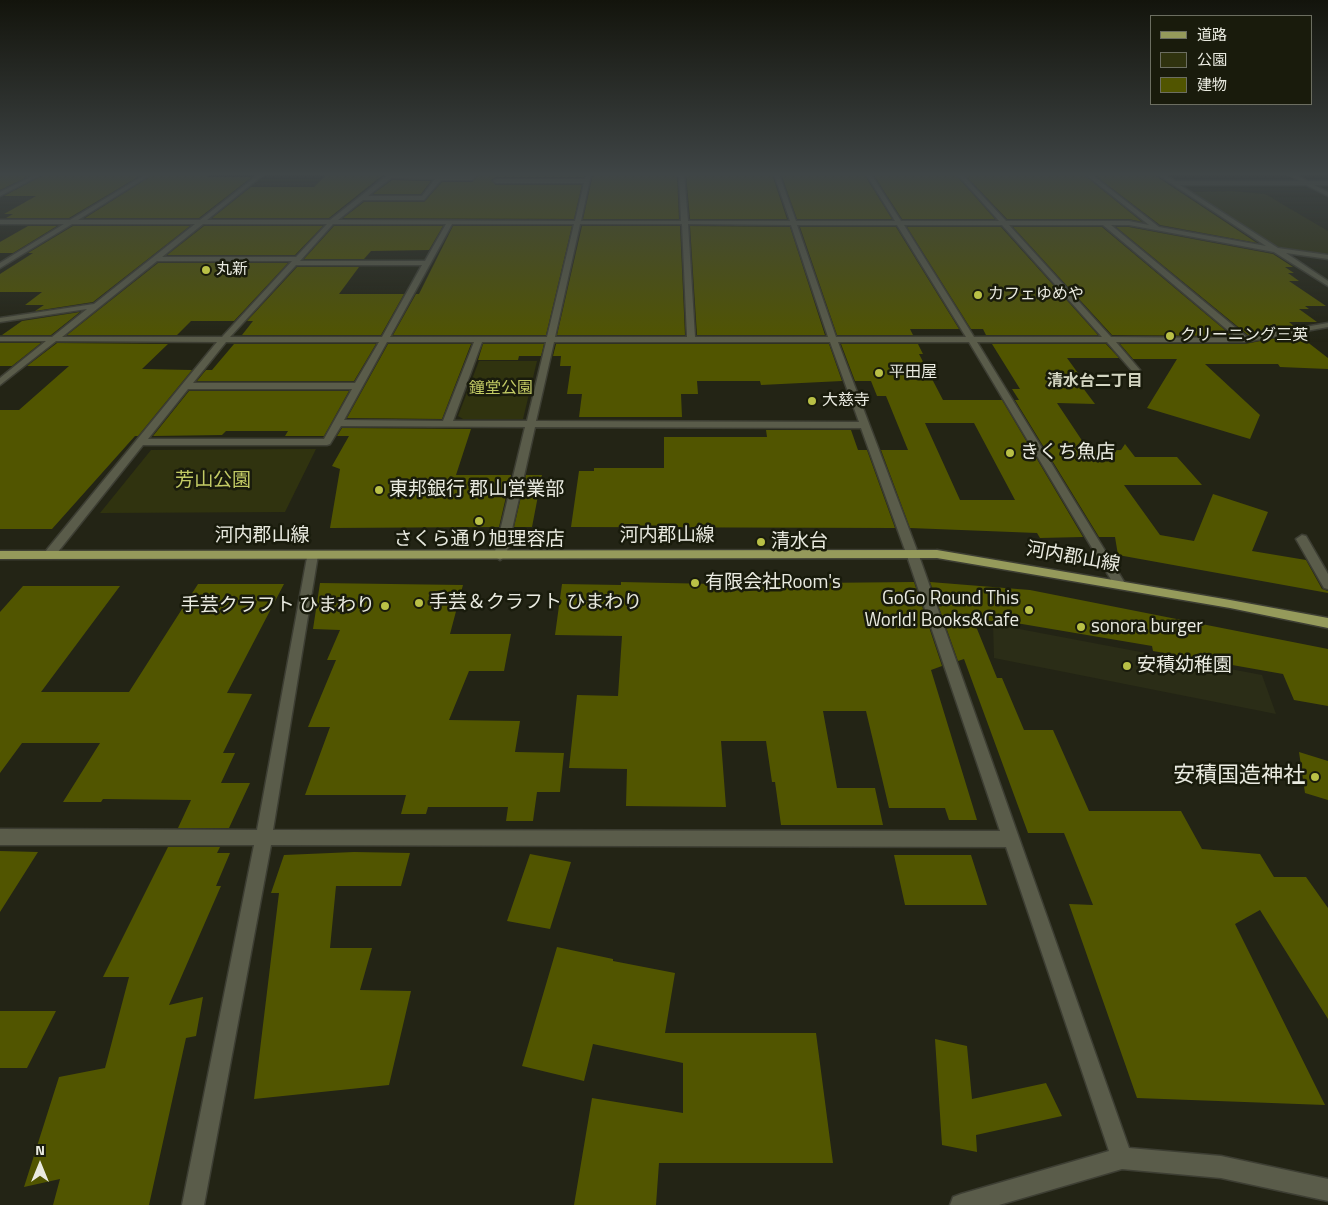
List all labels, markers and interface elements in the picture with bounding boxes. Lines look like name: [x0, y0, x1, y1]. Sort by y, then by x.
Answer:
legend: [1150, 15, 1313, 105]
text: 道路: [1197, 23, 1227, 46]
text: 公園: [1197, 48, 1227, 71]
text: 建物: [1197, 73, 1227, 96]
place label: 丸新: [216, 260, 248, 280]
marker: 丸新: [200, 264, 212, 276]
place label: カフェゆめや: [988, 285, 1084, 305]
marker: カフェゆめや: [972, 289, 984, 301]
place label: クリーニング三英: [1180, 326, 1308, 346]
marker: クリーニング三英: [1164, 330, 1176, 342]
place label: 平田屋: [889, 363, 937, 383]
marker: 平田屋: [873, 367, 885, 379]
district label: 清水台二丁目: [1047, 372, 1143, 392]
park label: 鐘堂公園: [469, 379, 533, 399]
place label: 大慈寺: [822, 391, 870, 411]
marker: 大慈寺: [806, 395, 818, 407]
place label: きくち魚店: [1020, 442, 1115, 464]
marker: きくち魚店: [1004, 447, 1016, 459]
park label: 芳山公園: [175, 470, 251, 492]
place label: 東邦銀行 郡山営業部: [389, 479, 564, 501]
marker: 東邦銀行 郡山営業部: [373, 484, 385, 496]
marker: さくら通り旭理容店: [473, 515, 485, 527]
street label: 河内郡山線: [215, 525, 309, 547]
street label: 河内郡山線: [620, 525, 714, 547]
place label: さくら通り旭理容店: [394, 529, 564, 551]
place label: 清水台: [771, 531, 828, 553]
marker: 清水台: [755, 536, 767, 548]
street label: 河内郡山線: [1024, 539, 1122, 577]
place label: 有限会社Room's: [705, 572, 841, 594]
marker: 有限会社Room's: [689, 577, 701, 589]
place label: GoGo Round This World! Books&Cafe: [864, 588, 1019, 632]
place label: 手芸＆クラフト ひまわり: [429, 592, 642, 614]
place label: 手芸クラフト ひまわり: [181, 595, 375, 617]
marker: 手芸＆クラフト ひまわり: [413, 597, 425, 609]
marker: 手芸クラフト ひまわり: [379, 600, 391, 612]
marker: GoGo Round This World! Books&Cafe: [1023, 604, 1035, 616]
place label: sonora burger: [1091, 616, 1203, 638]
marker: sonora burger: [1075, 621, 1087, 633]
place label: 安積幼稚園: [1137, 655, 1232, 677]
marker: 安積幼稚園: [1121, 660, 1133, 672]
place label: 安積国造神社: [1173, 764, 1305, 790]
marker: 安積国造神社: [1309, 771, 1321, 783]
text: N: [35, 1139, 45, 1160]
north arrow: [15, 1140, 65, 1190]

